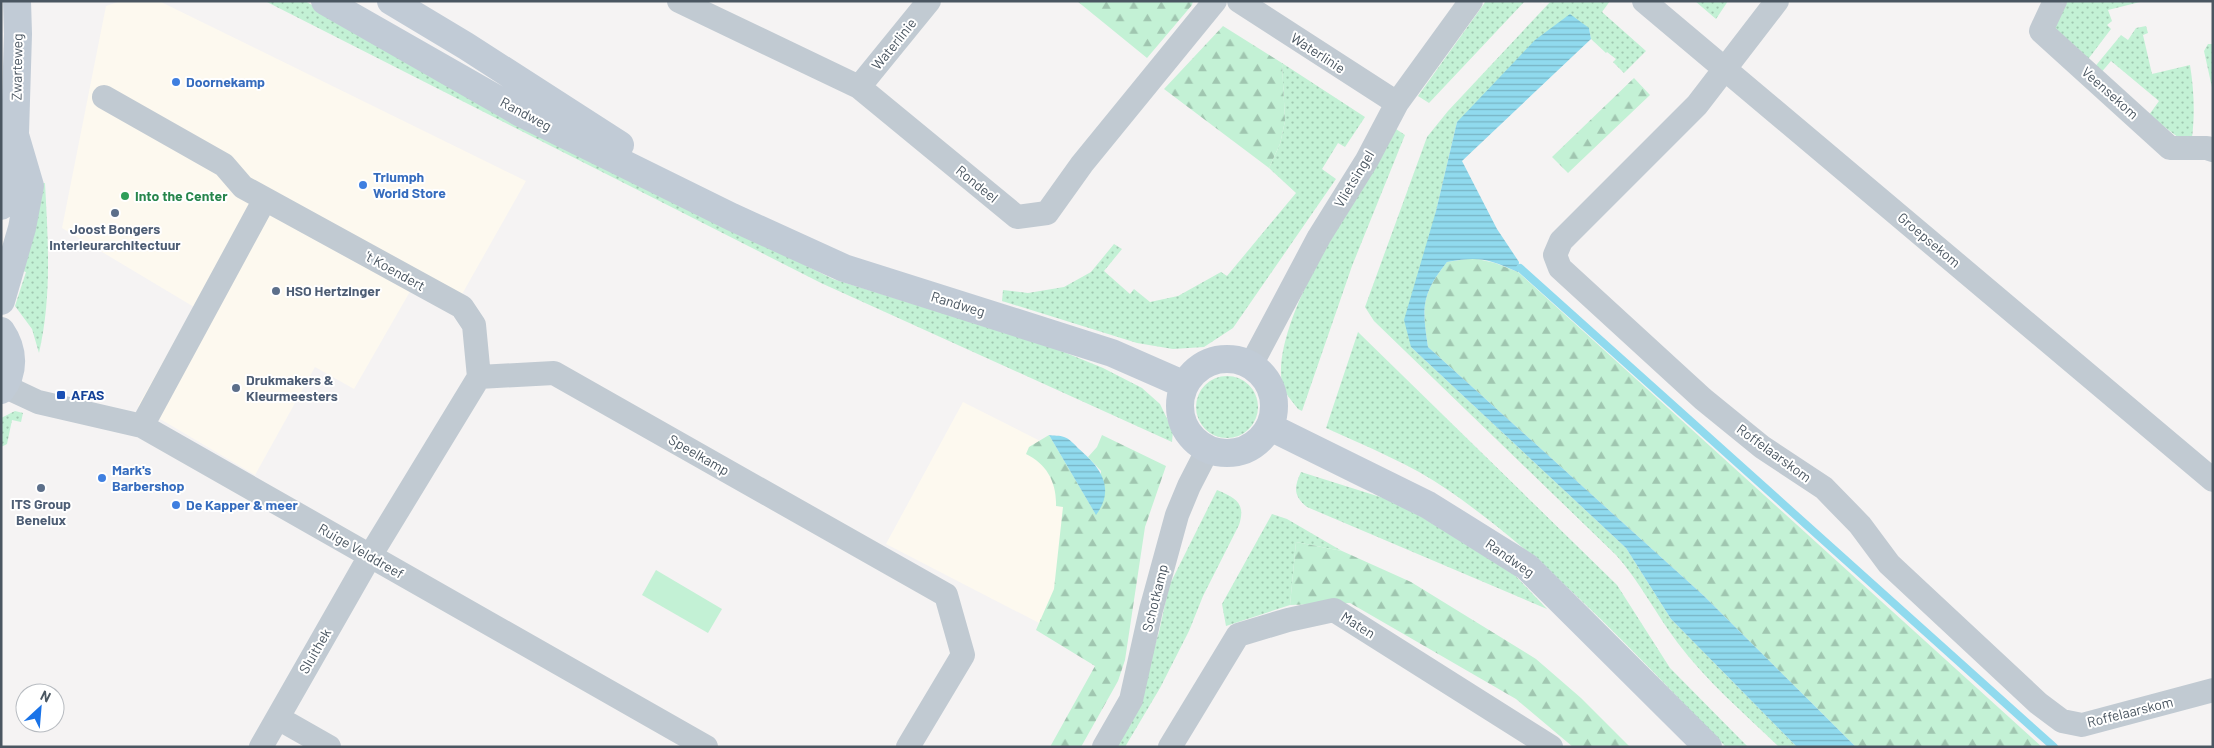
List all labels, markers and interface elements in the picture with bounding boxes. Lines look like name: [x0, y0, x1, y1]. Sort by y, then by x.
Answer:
street label: Waterlinie: [868, 14, 920, 73]
street label: Waterlinie: [1288, 29, 1349, 76]
street label: Zwarteweg: [7, 33, 26, 101]
street label: Veensekom: [2079, 63, 2142, 122]
place label: Doornekamp: [186, 73, 265, 90]
marker: Doornekamp: [170, 76, 182, 88]
street label: Randweg: [498, 93, 555, 134]
street label: Vlietsingel: [1330, 147, 1377, 210]
street label: Rondeel: [953, 161, 1002, 206]
place label: Triumph World Store: [373, 168, 446, 201]
marker: Triumph World Store: [357, 179, 369, 191]
place label: Into the Center: [135, 187, 228, 204]
marker: Into the Center: [119, 190, 131, 202]
marker: Joost Bongers Interieurarchitectuur: [109, 207, 121, 219]
street label: Groepsekom: [1895, 208, 1964, 271]
place label: Joost Bongers Interieurarchitectuur: [49, 220, 181, 253]
street label: 't Koendert: [362, 247, 428, 294]
place label: HSO Hertzinger: [286, 282, 381, 299]
marker: HSO Hertzinger: [270, 285, 282, 297]
street label: Randweg: [929, 287, 987, 320]
place label: Drukmakers & Kleurmeesters: [246, 371, 338, 404]
marker: Drukmakers & Kleurmeesters: [230, 382, 242, 394]
place label: AFAS: [71, 386, 104, 403]
marker: AFAS: [55, 389, 67, 401]
street label: Roffelaarskom: [1734, 420, 1815, 485]
street label: Speelkamp: [666, 430, 733, 479]
place label: Mark's Barbershop: [112, 461, 185, 494]
marker: Mark's Barbershop: [96, 472, 108, 484]
marker: ITS Group Benelux: [35, 482, 47, 494]
place label: ITS Group Benelux: [11, 495, 71, 528]
place label: De Kapper & meer: [186, 496, 299, 513]
marker: De Kapper & meer: [170, 499, 182, 511]
street label: Ruige Velddreef: [316, 519, 407, 582]
street label: Randweg: [1483, 535, 1538, 581]
street label: Schotkamp: [1138, 562, 1171, 633]
street label: Maten: [1338, 608, 1378, 642]
street label: Sluithek: [295, 625, 334, 676]
north arrow: [15, 683, 65, 733]
text: N: [38, 686, 54, 706]
street label: Roffelaarskom: [2085, 693, 2175, 730]

